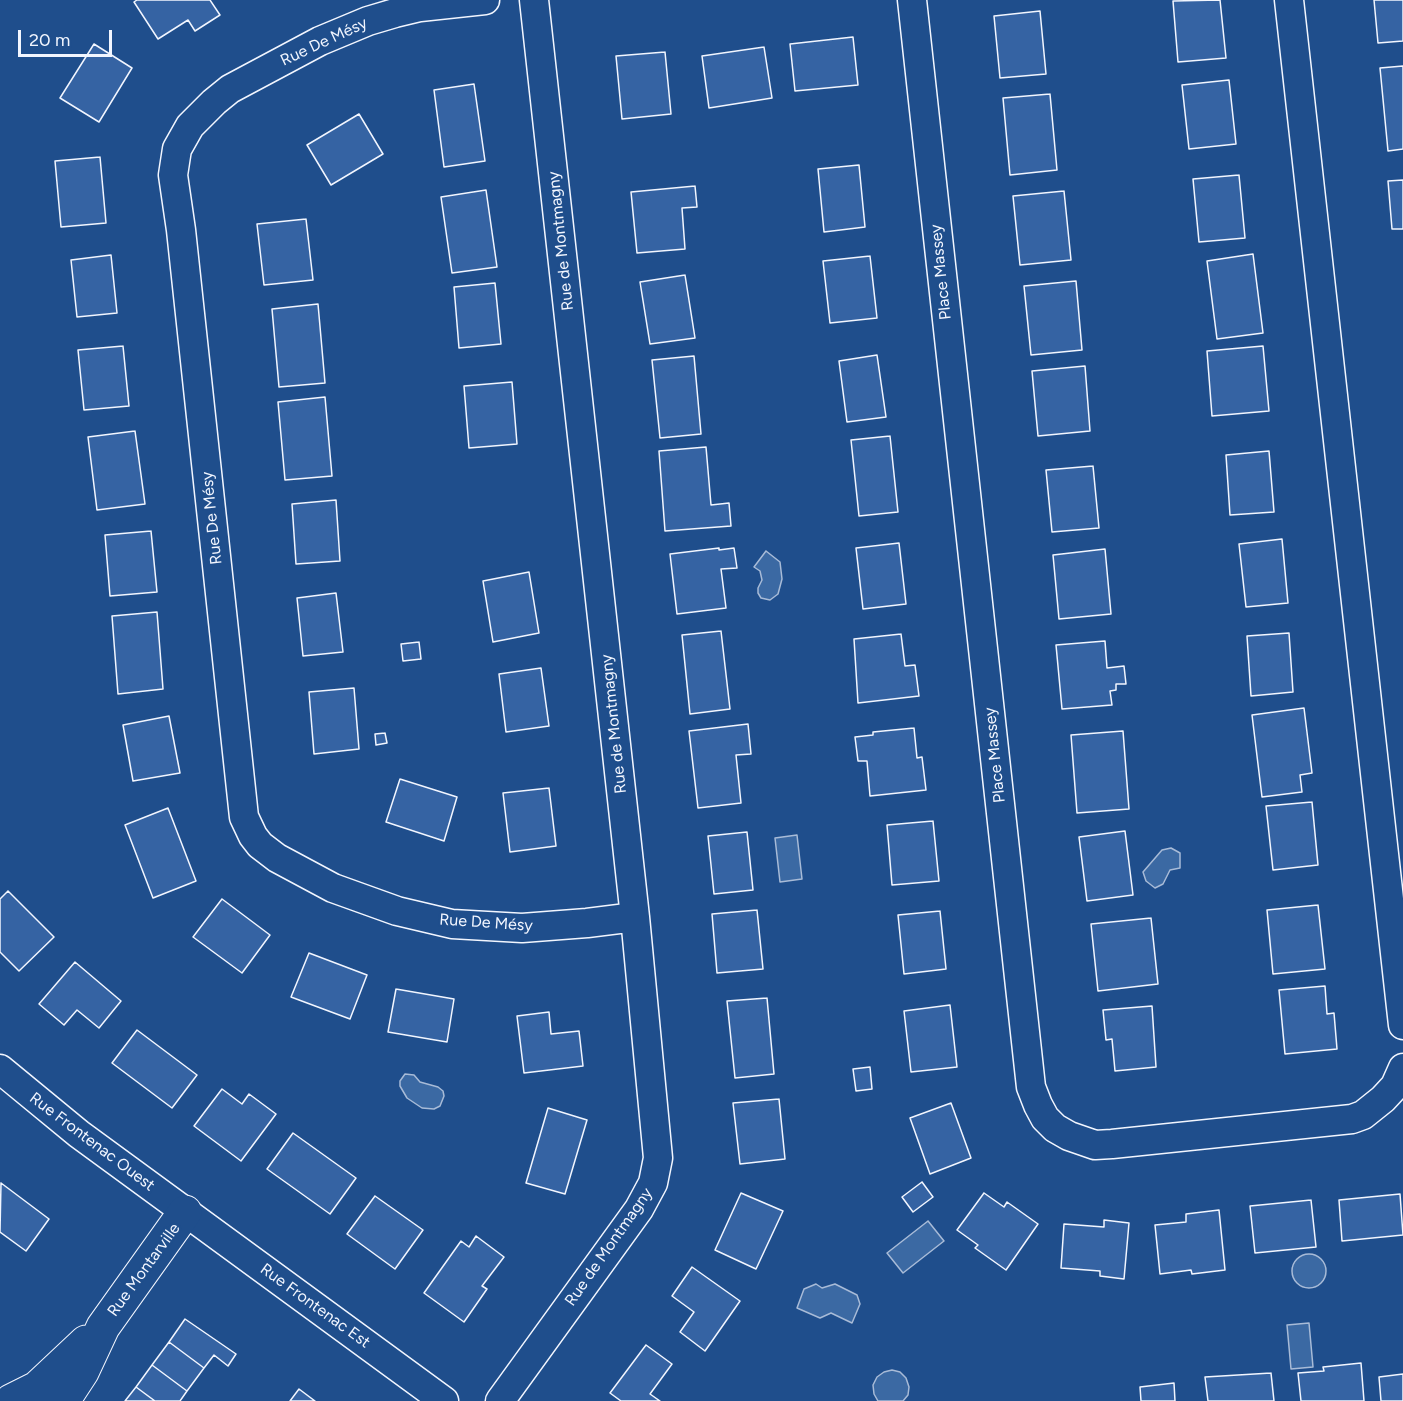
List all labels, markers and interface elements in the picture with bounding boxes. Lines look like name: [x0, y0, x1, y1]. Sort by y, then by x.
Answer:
street label: Rue De Mésy: [278, 14, 370, 70]
scale bar: [21, 18, 116, 56]
text: 20 m: [29, 29, 70, 51]
street label: Rue de Montmagny: [544, 170, 578, 312]
street label: Place Massey: [926, 223, 956, 321]
street label: Rue De Mésy: [198, 471, 226, 565]
street label: Rue de Montmagny: [597, 653, 631, 795]
street label: Place Massey: [980, 706, 1010, 804]
street label: Rue De Mésy: [439, 910, 533, 936]
street label: Rue Frontenac Ouest: [26, 1089, 158, 1195]
street label: Rue de Montmagny: [561, 1184, 657, 1310]
street label: Rue Montarville: [104, 1220, 184, 1320]
street label: Rue Frontenac Est: [256, 1260, 374, 1352]

